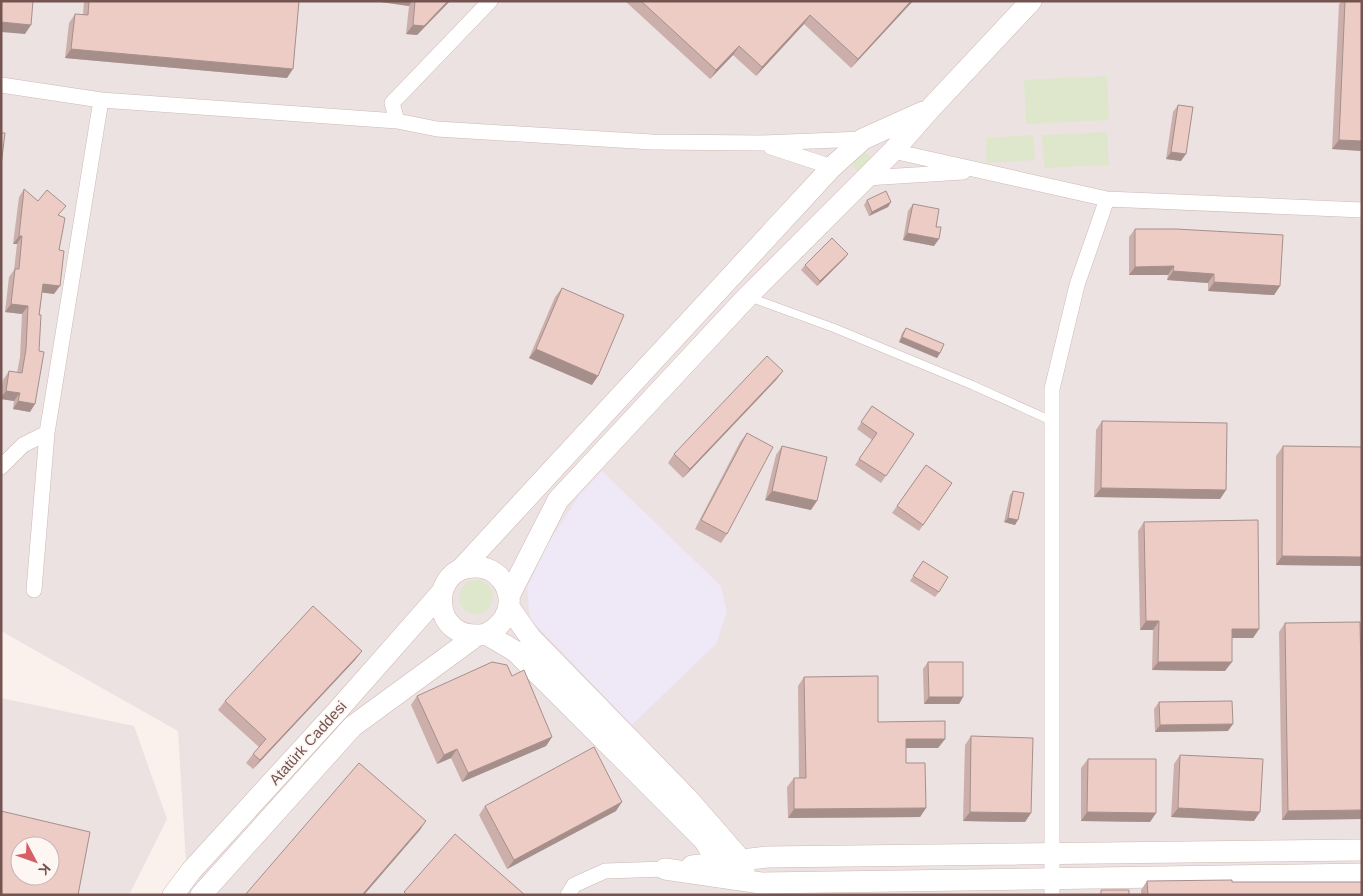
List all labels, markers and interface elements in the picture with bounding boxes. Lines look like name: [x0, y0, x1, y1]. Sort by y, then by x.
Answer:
street label: Atatürk Caddesi: [266, 697, 350, 788]
north arrow: [10, 836, 60, 886]
text: K: [35, 860, 54, 879]

